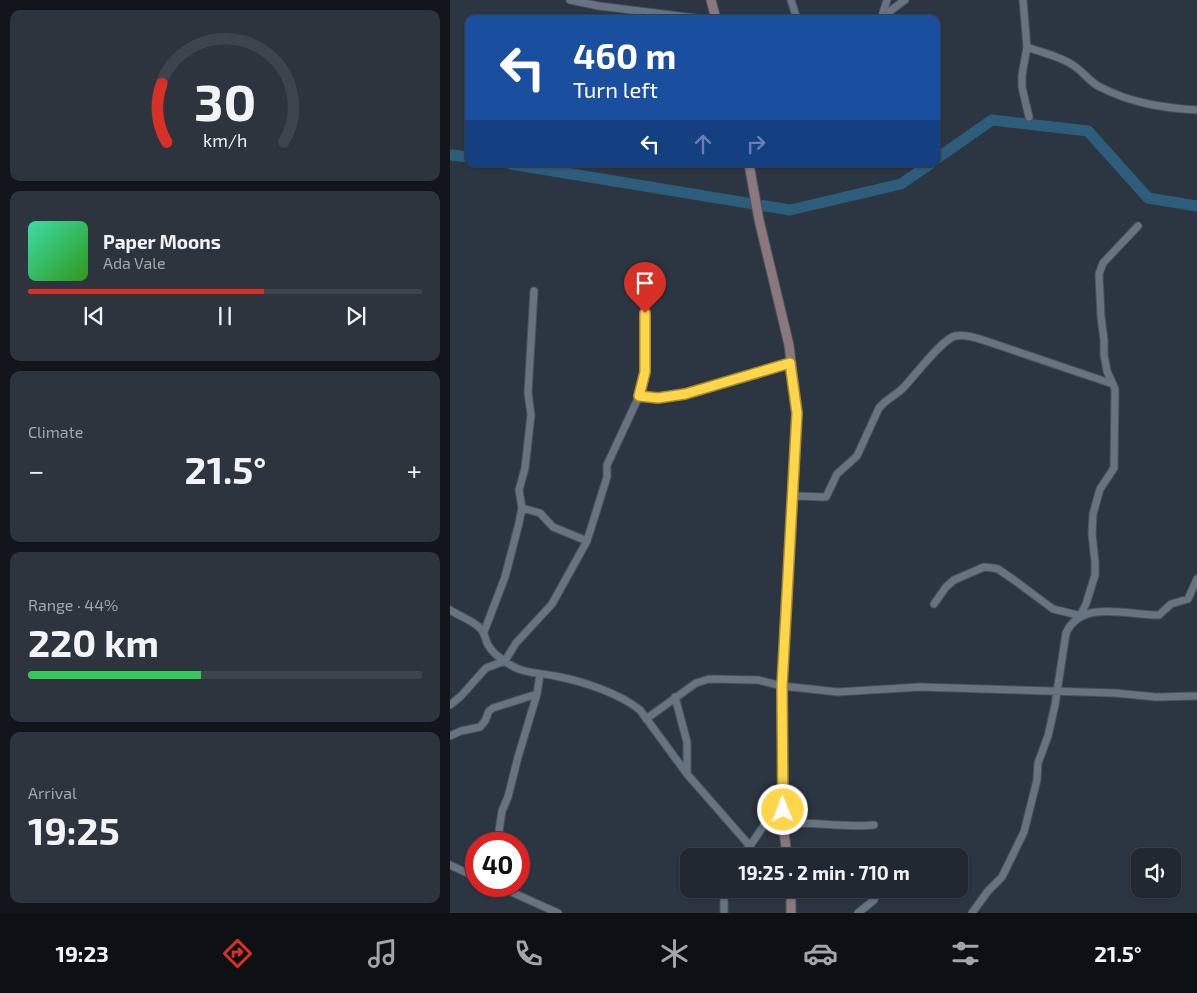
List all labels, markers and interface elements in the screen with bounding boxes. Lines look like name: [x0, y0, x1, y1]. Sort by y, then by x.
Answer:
text: 460 m: [573, 34, 676, 76]
icon: left: [490, 35, 555, 100]
text: 30: [194, 69, 256, 131]
text: Turn left: [573, 76, 658, 102]
text: km/h: [203, 129, 247, 151]
icon: left: [636, 130, 664, 158]
icon: ahead: [689, 130, 717, 158]
icon: right: [742, 130, 770, 158]
text: Paper Moons: [103, 230, 221, 253]
text: Ada Vale: [103, 253, 166, 272]
pin: [624, 262, 666, 313]
icon: arrive: [631, 269, 659, 297]
icon: previous: [80, 302, 108, 330]
icon: pause: [211, 302, 239, 330]
icon: next: [342, 302, 370, 330]
text: Climate: [28, 422, 83, 441]
text: 21.5°: [185, 446, 266, 492]
text: −: [28, 453, 44, 487]
text: +: [407, 453, 422, 487]
text: Range · 44%: [28, 595, 118, 614]
text: 220 km: [28, 619, 159, 665]
text: Arrival: [28, 783, 77, 802]
position arrow: [756, 783, 808, 835]
text: 19:25: [28, 807, 120, 853]
speed limit sign: 40: [465, 832, 530, 897]
map controls: [1131, 848, 1181, 898]
button: sound: [1131, 848, 1181, 898]
text: 19:25 · 2 min · 710 m: [738, 861, 910, 884]
icon: directions: [220, 936, 255, 971]
icon: music: [365, 936, 400, 971]
icon: phone: [511, 936, 546, 971]
icon: climate: [657, 936, 692, 971]
icon: car: [803, 936, 838, 971]
icon: filters: [948, 936, 983, 971]
text: 19:23: [55, 940, 109, 966]
text: 21.5°: [1094, 940, 1142, 966]

